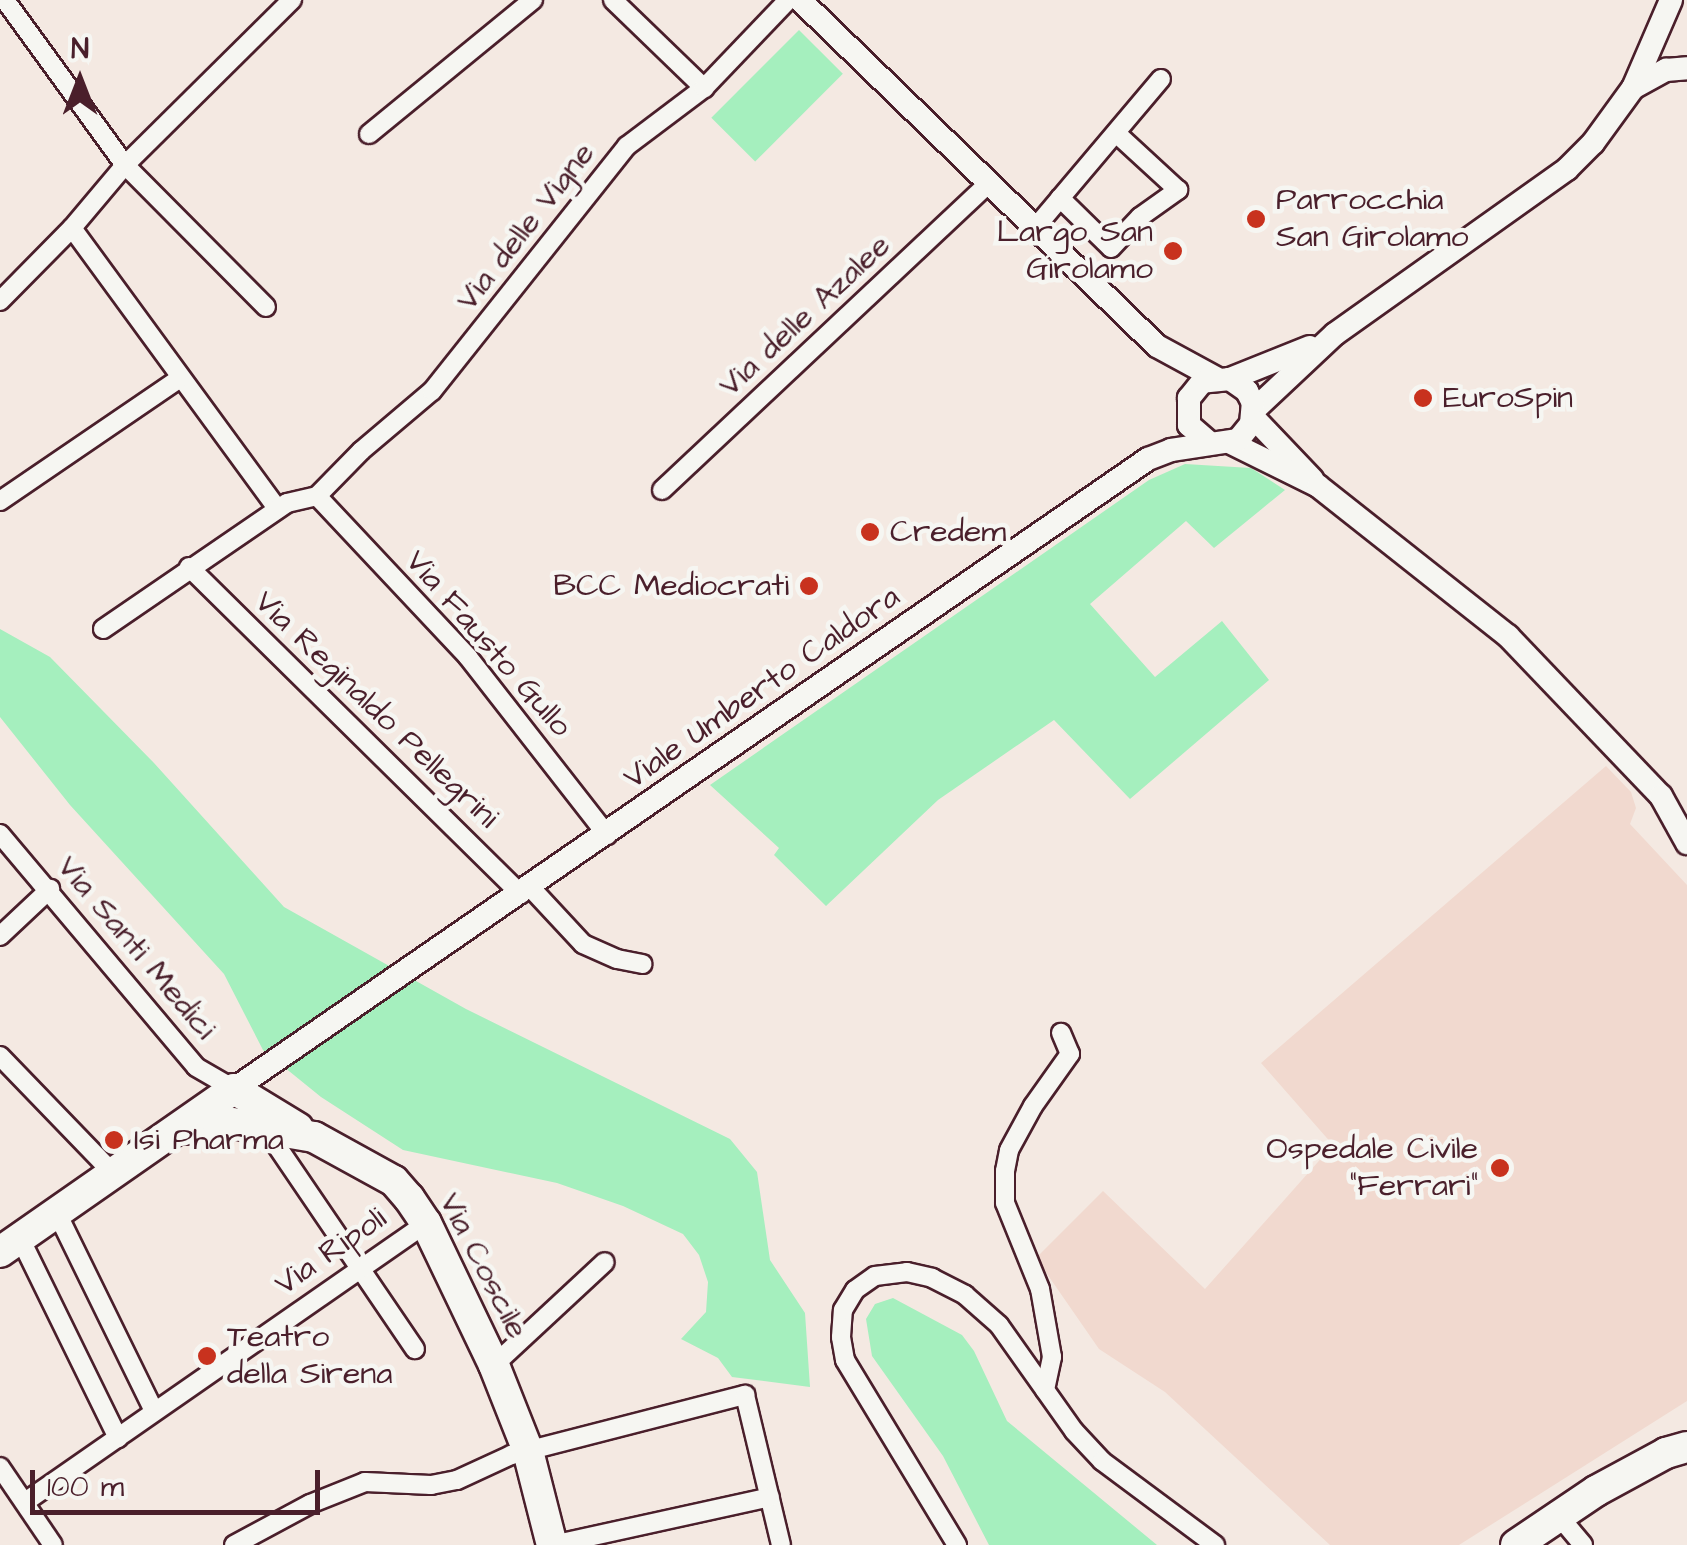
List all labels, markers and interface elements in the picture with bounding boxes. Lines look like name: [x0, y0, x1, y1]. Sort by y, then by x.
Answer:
north arrow: [30, 30, 130, 130]
text: N: [71, 30, 89, 69]
street label: Via delle Vigne: [448, 135, 604, 319]
place label: Parrocchia San Girolamo: [1276, 182, 1469, 257]
marker: Parrocchia San Girolamo: [1245, 208, 1267, 230]
place label: Largo San Girolamo: [997, 214, 1153, 289]
street label: Via delle Azalee: [711, 227, 899, 405]
marker: Largo San Girolamo: [1162, 240, 1184, 262]
place label: EuroSpin: [1443, 379, 1573, 417]
marker: EuroSpin: [1412, 387, 1434, 409]
place label: Credem: [890, 513, 1006, 551]
marker: Credem: [859, 521, 881, 543]
street label: Via Fausto Gullo: [396, 543, 580, 745]
place label: BCC Mediocrati: [553, 567, 789, 605]
marker: BCC Mediocrati: [798, 575, 820, 597]
street label: Viale Umberto Caldora: [617, 578, 907, 798]
street label: Via Reginaldo Pellegrini: [246, 583, 506, 837]
street label: Via Santi Medici: [48, 848, 224, 1048]
place label: Isi Pharma: [134, 1121, 284, 1159]
marker: Isi Pharma: [103, 1129, 125, 1151]
place label: Ospedale Civile "Ferrari": [1266, 1131, 1478, 1206]
marker: Ospedale Civile "Ferrari": [1487, 1155, 1513, 1181]
street label: Via Coscile: [430, 1187, 536, 1345]
street label: Via Ripoli: [268, 1200, 394, 1304]
place label: Teatro della Sirena: [227, 1319, 393, 1394]
marker: Teatro della Sirena: [196, 1345, 218, 1367]
scale bar: [35, 1450, 325, 1512]
text: 100 m: [47, 1466, 124, 1508]

